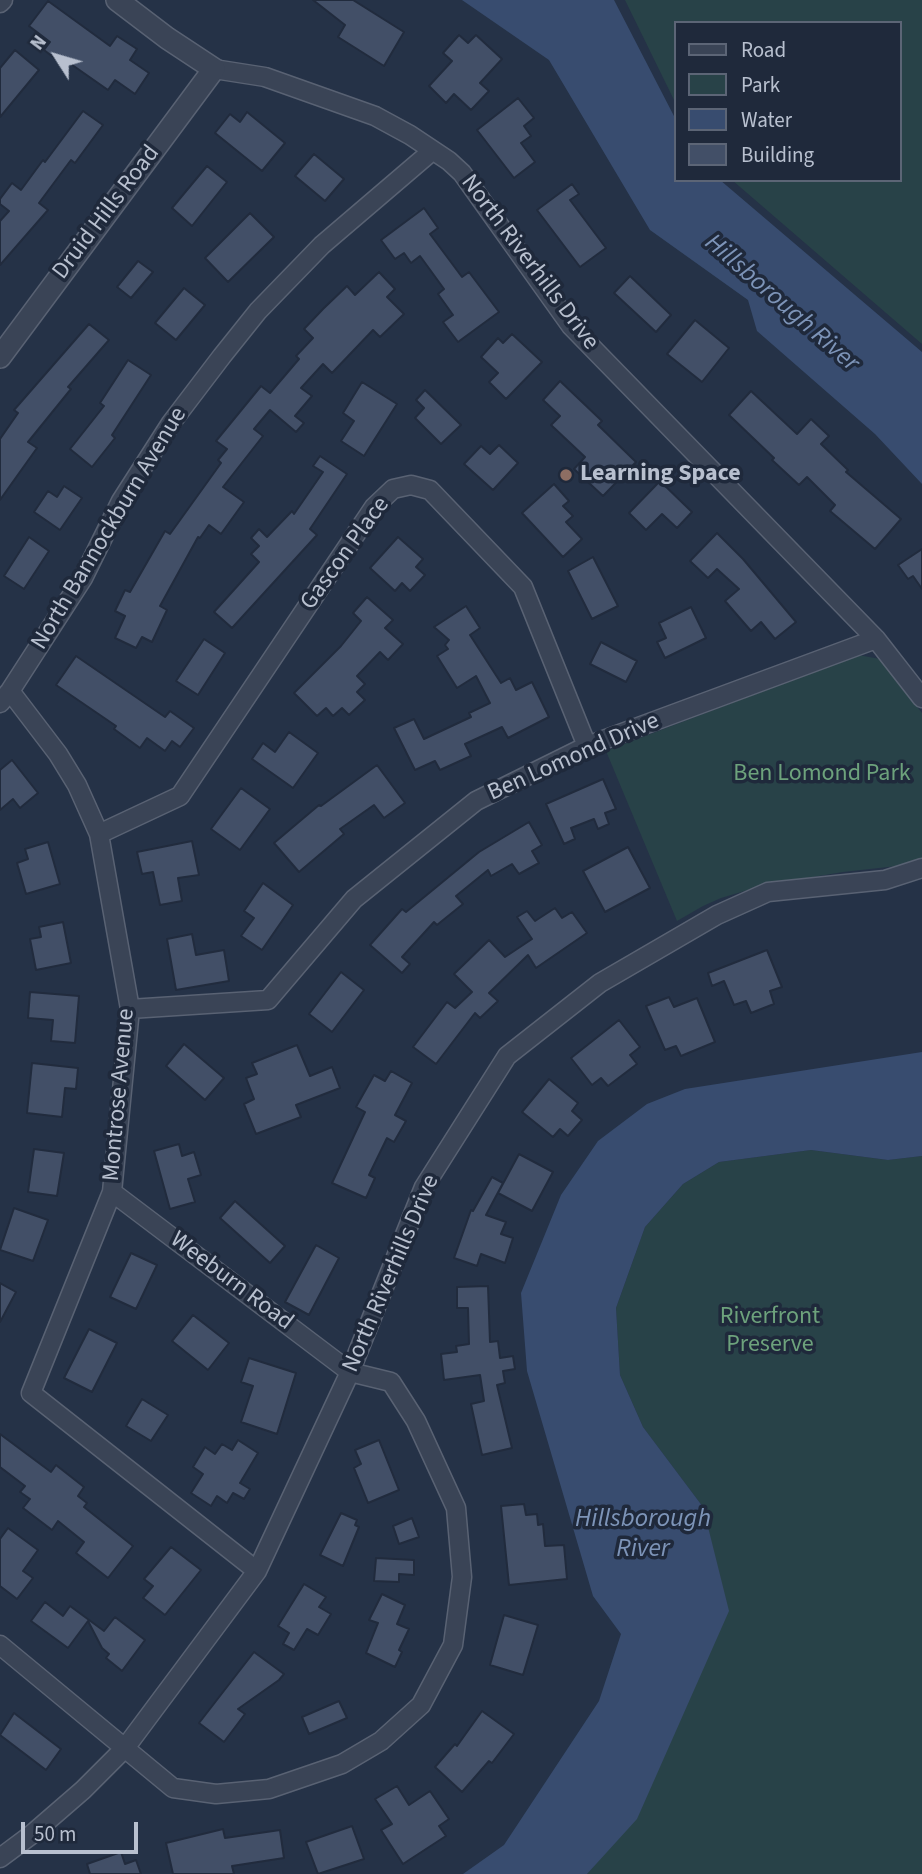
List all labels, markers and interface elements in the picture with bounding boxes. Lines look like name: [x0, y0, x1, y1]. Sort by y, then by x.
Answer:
north arrow: [21, 21, 91, 91]
legend: [674, 21, 901, 182]
text: N: [24, 30, 53, 56]
text: Road: [741, 35, 786, 65]
text: Park: [741, 70, 780, 100]
text: Water: [741, 105, 792, 135]
street label: Druid Hills Road: [47, 140, 167, 286]
text: Building: [741, 140, 814, 170]
street label: North Riverhills Drive: [454, 170, 604, 356]
water label: Hillsborough River: [697, 228, 865, 380]
street label: North Bannockburn Avenue: [26, 403, 194, 655]
place label: Learning Space: [580, 461, 741, 489]
marker: Learning Space: [558, 467, 574, 483]
street label: Gascon Place: [295, 492, 397, 616]
street label: Ben Lomond Drive: [484, 707, 664, 809]
park label: Ben Lomond Park: [733, 761, 911, 789]
street label: Montrose Avenue: [98, 1007, 142, 1183]
street label: North Riverhills Drive: [337, 1171, 447, 1377]
street label: Weeburn Road: [164, 1226, 298, 1338]
park label: Riverfront Preserve: [720, 1304, 820, 1360]
water label: Hillsborough River: [575, 1504, 711, 1566]
scale bar: [24, 1808, 142, 1852]
text: 50 m: [34, 1819, 76, 1849]

